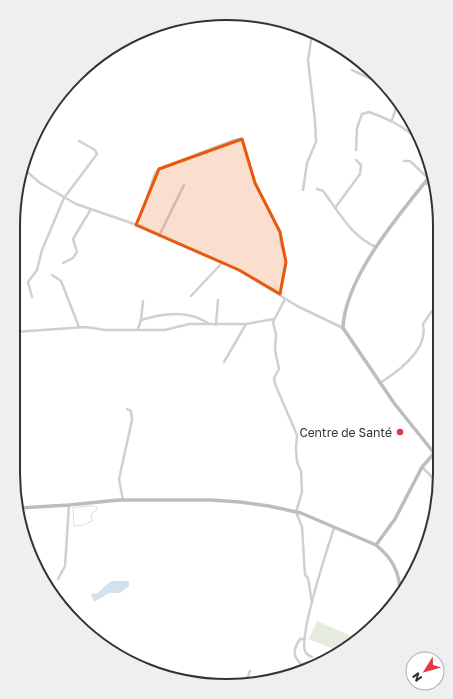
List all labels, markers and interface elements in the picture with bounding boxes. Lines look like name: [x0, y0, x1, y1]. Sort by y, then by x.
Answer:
place label: Centre de Santé: [299, 425, 392, 440]
marker: Centre de Santé: [395, 427, 405, 437]
north arrow: [405, 651, 445, 691]
text: N: [409, 670, 424, 685]

